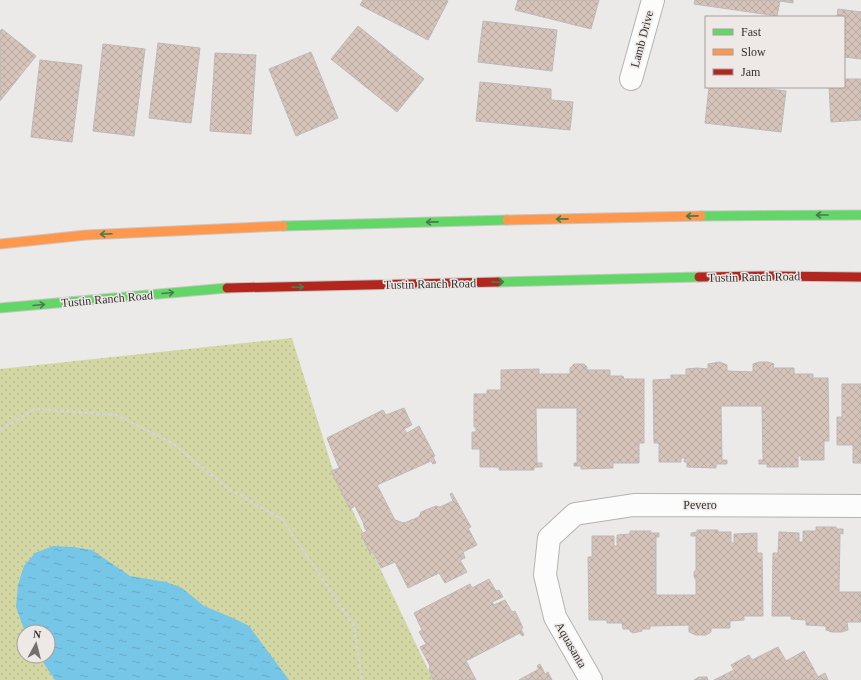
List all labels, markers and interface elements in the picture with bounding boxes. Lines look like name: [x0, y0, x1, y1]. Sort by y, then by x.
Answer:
street label: Lamb Drive: [628, 9, 656, 69]
legend: [705, 16, 845, 88]
text: Fast: [741, 25, 762, 39]
text: Slow: [741, 45, 766, 59]
text: Jam: [741, 65, 761, 79]
one-way arrow: [816, 211, 829, 219]
one-way arrow: [686, 212, 699, 220]
one-way arrow: [556, 215, 569, 223]
one-way arrow: [426, 218, 439, 226]
one-way arrow: [100, 230, 113, 237]
street label: Tustin Ranch Road: [708, 269, 800, 285]
street label: Tustin Ranch Road: [384, 276, 476, 292]
one-way arrow: [491, 278, 504, 286]
one-way arrow: [291, 283, 304, 291]
street label: Tustin Ranch Road: [60, 288, 154, 310]
one-way arrow: [161, 290, 174, 297]
one-way arrow: [32, 301, 45, 308]
street label: Pevero: [683, 498, 717, 512]
street label: Aquasanta: [552, 620, 590, 671]
north arrow: [16, 624, 56, 664]
text: N: [33, 628, 42, 641]

